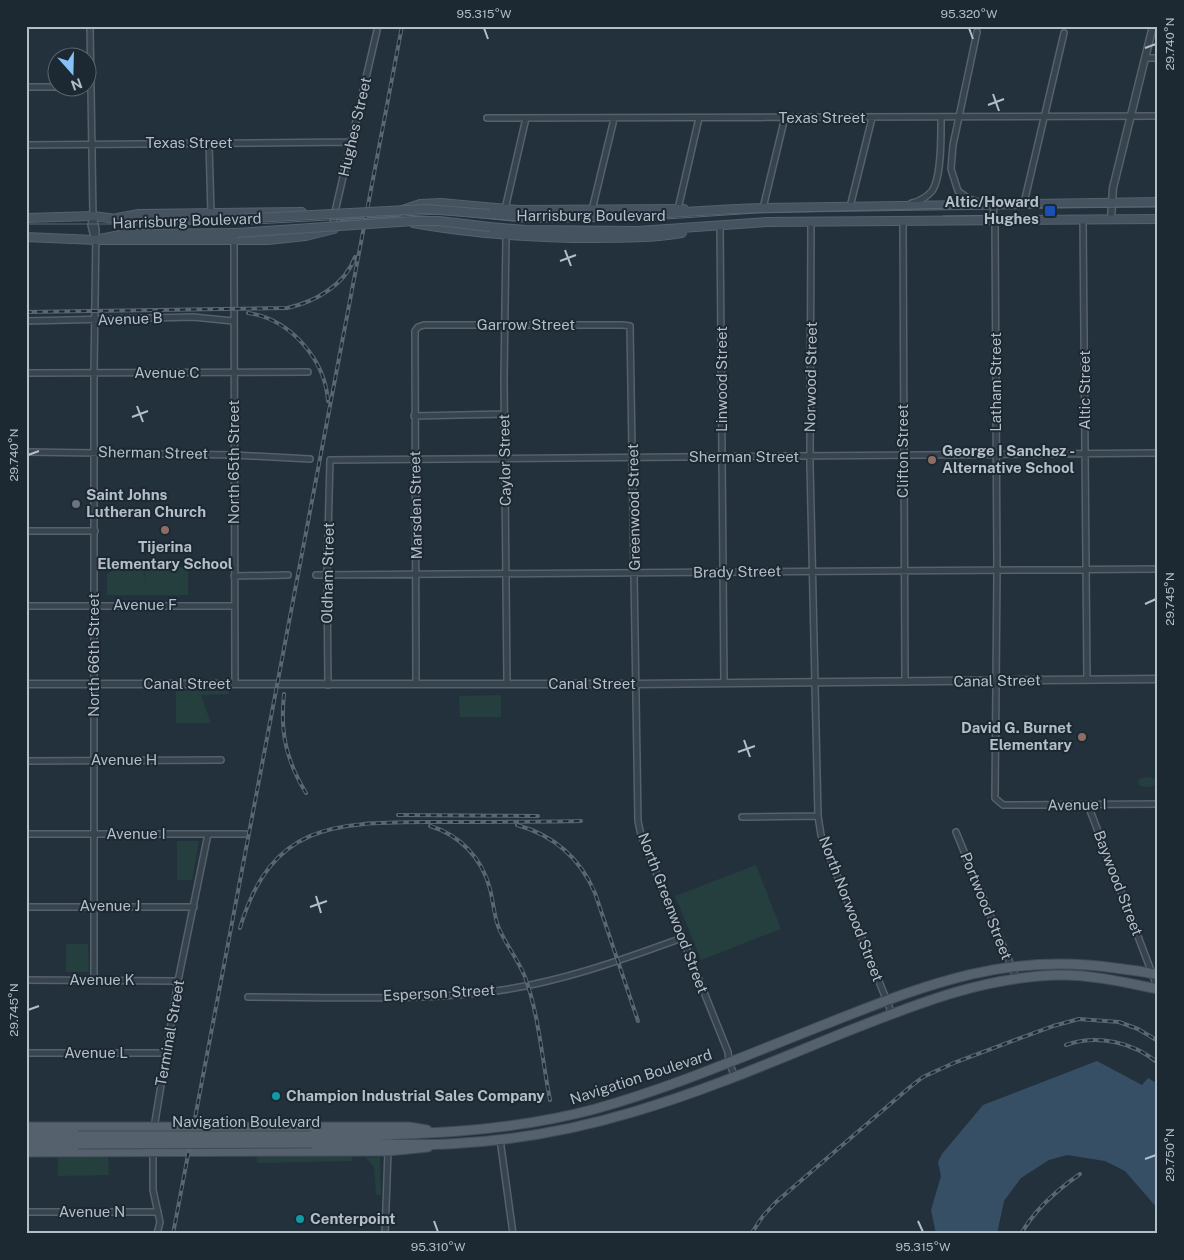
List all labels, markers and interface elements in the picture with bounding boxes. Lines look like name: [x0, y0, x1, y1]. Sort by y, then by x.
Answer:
text: 95.315°W: [456, 7, 512, 21]
text: 95.320°W: [941, 7, 998, 21]
text: 29.740°N: [1163, 17, 1177, 71]
north arrow: [48, 48, 98, 98]
text: N: [69, 75, 84, 94]
street label: Hughes Street: [335, 75, 374, 178]
street label: Texas Street: [778, 109, 866, 126]
street label: Texas Street: [145, 134, 233, 151]
place label: Altic/Howard Hughes: [944, 193, 1039, 227]
marker: Altic/Howard Hughes: [1043, 204, 1057, 218]
street label: Harrisburg Boulevard: [516, 207, 666, 224]
street label: Harrisburg Boulevard: [112, 209, 262, 232]
street label: Avenue B: [97, 309, 163, 328]
street label: Garrow Street: [477, 316, 575, 333]
street label: Norwood Street: [801, 321, 820, 432]
street label: Linwood Street: [713, 326, 730, 432]
street label: Latham Street: [987, 332, 1004, 432]
street label: Altic Street: [1076, 350, 1093, 430]
street label: Avenue C: [134, 364, 200, 381]
street label: North 65th Street: [225, 400, 242, 524]
street label: Clifton Street: [894, 404, 911, 498]
street label: Caylor Street: [495, 414, 514, 506]
text: 29.740°N: [7, 428, 21, 482]
place label: George I Sanchez - Alternative School: [942, 442, 1075, 476]
street label: Sherman Street: [98, 443, 209, 462]
street label: Greenwood Street: [624, 443, 643, 571]
street label: Sherman Street: [689, 448, 799, 465]
street label: Marsden Street: [406, 450, 425, 559]
marker: George I Sanchez - Alternative School: [926, 454, 938, 466]
place label: Saint Johns Lutheran Church: [86, 486, 206, 520]
marker: Saint Johns Lutheran Church: [70, 498, 82, 510]
street label: Oldham Street: [318, 522, 337, 624]
marker: Tijerina Elementary School: [159, 524, 171, 536]
place label: Tijerina Elementary School: [97, 538, 233, 572]
street label: Brady Street: [693, 562, 781, 581]
text: 29.745°N: [1163, 572, 1177, 626]
street label: North 66th Street: [85, 593, 102, 717]
street label: Avenue F: [113, 596, 177, 613]
street label: Canal Street: [953, 671, 1041, 690]
street label: Canal Street: [143, 675, 231, 692]
street label: Canal Street: [548, 675, 636, 692]
place label: David G. Burnet Elementary: [961, 719, 1073, 753]
marker: David G. Burnet Elementary: [1076, 731, 1088, 743]
street label: Avenue H: [91, 751, 157, 768]
street label: Avenue I: [1047, 795, 1107, 814]
street label: Avenue I: [106, 825, 166, 842]
street label: Baywood Street: [1091, 828, 1146, 938]
street label: North Greenwood Street: [635, 830, 712, 996]
street label: North Norwood Street: [816, 834, 887, 984]
street label: Portwood Street: [957, 850, 1016, 962]
street label: Avenue J: [80, 897, 140, 914]
street label: Avenue K: [69, 971, 135, 988]
street label: Terminal Street: [152, 978, 187, 1088]
street label: Esperson Street: [383, 981, 496, 1004]
text: 29.745°N: [7, 983, 21, 1037]
street label: Avenue L: [64, 1044, 128, 1061]
street label: Navigation Boulevard: [568, 1046, 714, 1108]
place label: Champion Industrial Sales Company: [286, 1087, 545, 1104]
marker: Champion Industrial Sales Company: [270, 1090, 282, 1102]
street label: Navigation Boulevard: [172, 1113, 320, 1130]
text: 29.750°N: [1163, 1128, 1177, 1182]
street label: Avenue N: [59, 1203, 125, 1220]
place label: Centerpoint: [310, 1210, 396, 1227]
marker: Centerpoint: [294, 1213, 306, 1225]
text: 95.310°W: [411, 1240, 466, 1254]
text: 95.315°W: [895, 1240, 951, 1254]

